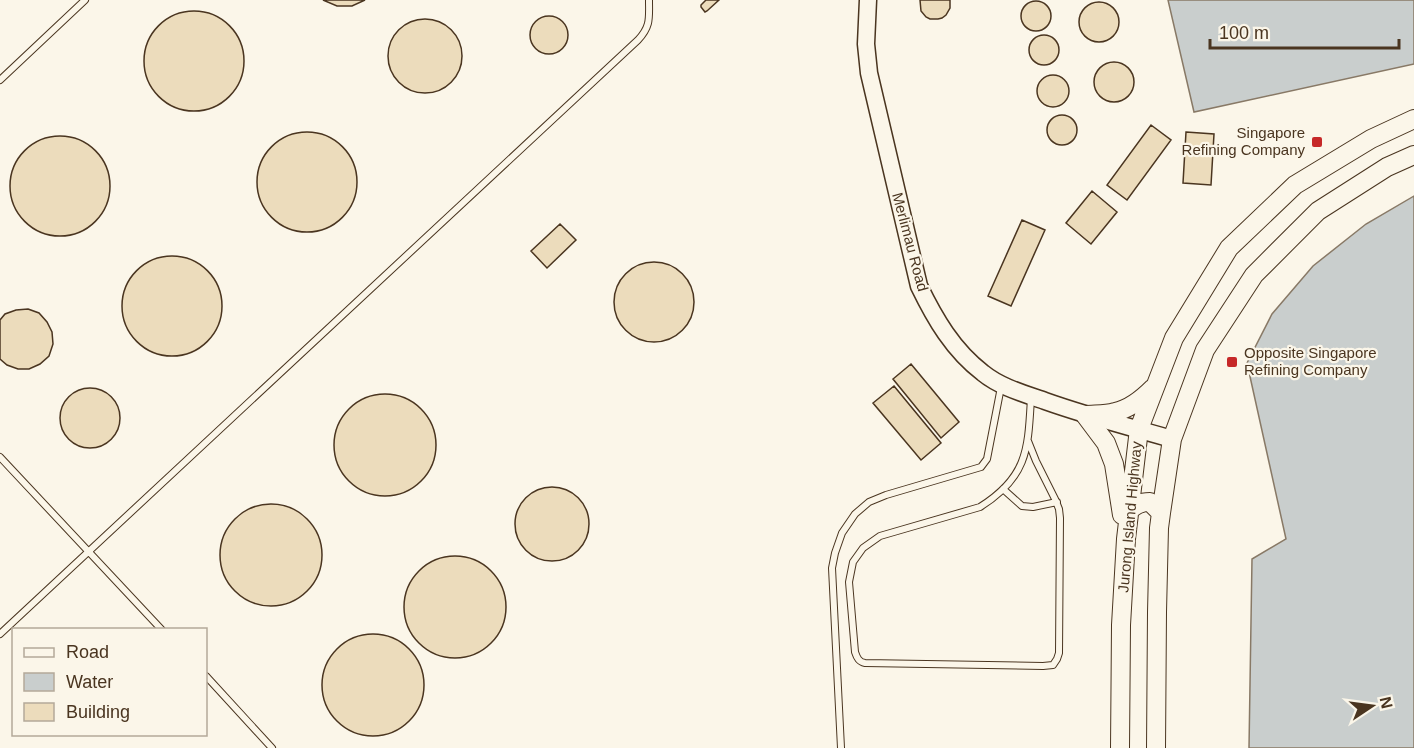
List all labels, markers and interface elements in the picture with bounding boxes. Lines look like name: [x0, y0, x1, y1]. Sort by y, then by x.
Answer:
scale bar: [1210, 12, 1399, 50]
text: 100 m: [1219, 23, 1269, 43]
place label: Singapore Refining Company: [1182, 124, 1305, 158]
marker: Singapore Refining Company: [1310, 135, 1324, 149]
street label: Merlimau Road: [889, 191, 932, 293]
place label: Opposite Singapore Refining Company: [1244, 344, 1377, 378]
marker: Opposite Singapore Refining Company: [1225, 355, 1239, 369]
street label: Jurong Island Highway: [1114, 440, 1145, 593]
legend: [12, 628, 207, 736]
text: Road: [66, 642, 109, 662]
text: Water: [66, 672, 113, 692]
north arrow: [1342, 676, 1402, 736]
text: N: [1377, 695, 1396, 710]
text: Building: [66, 702, 130, 722]

